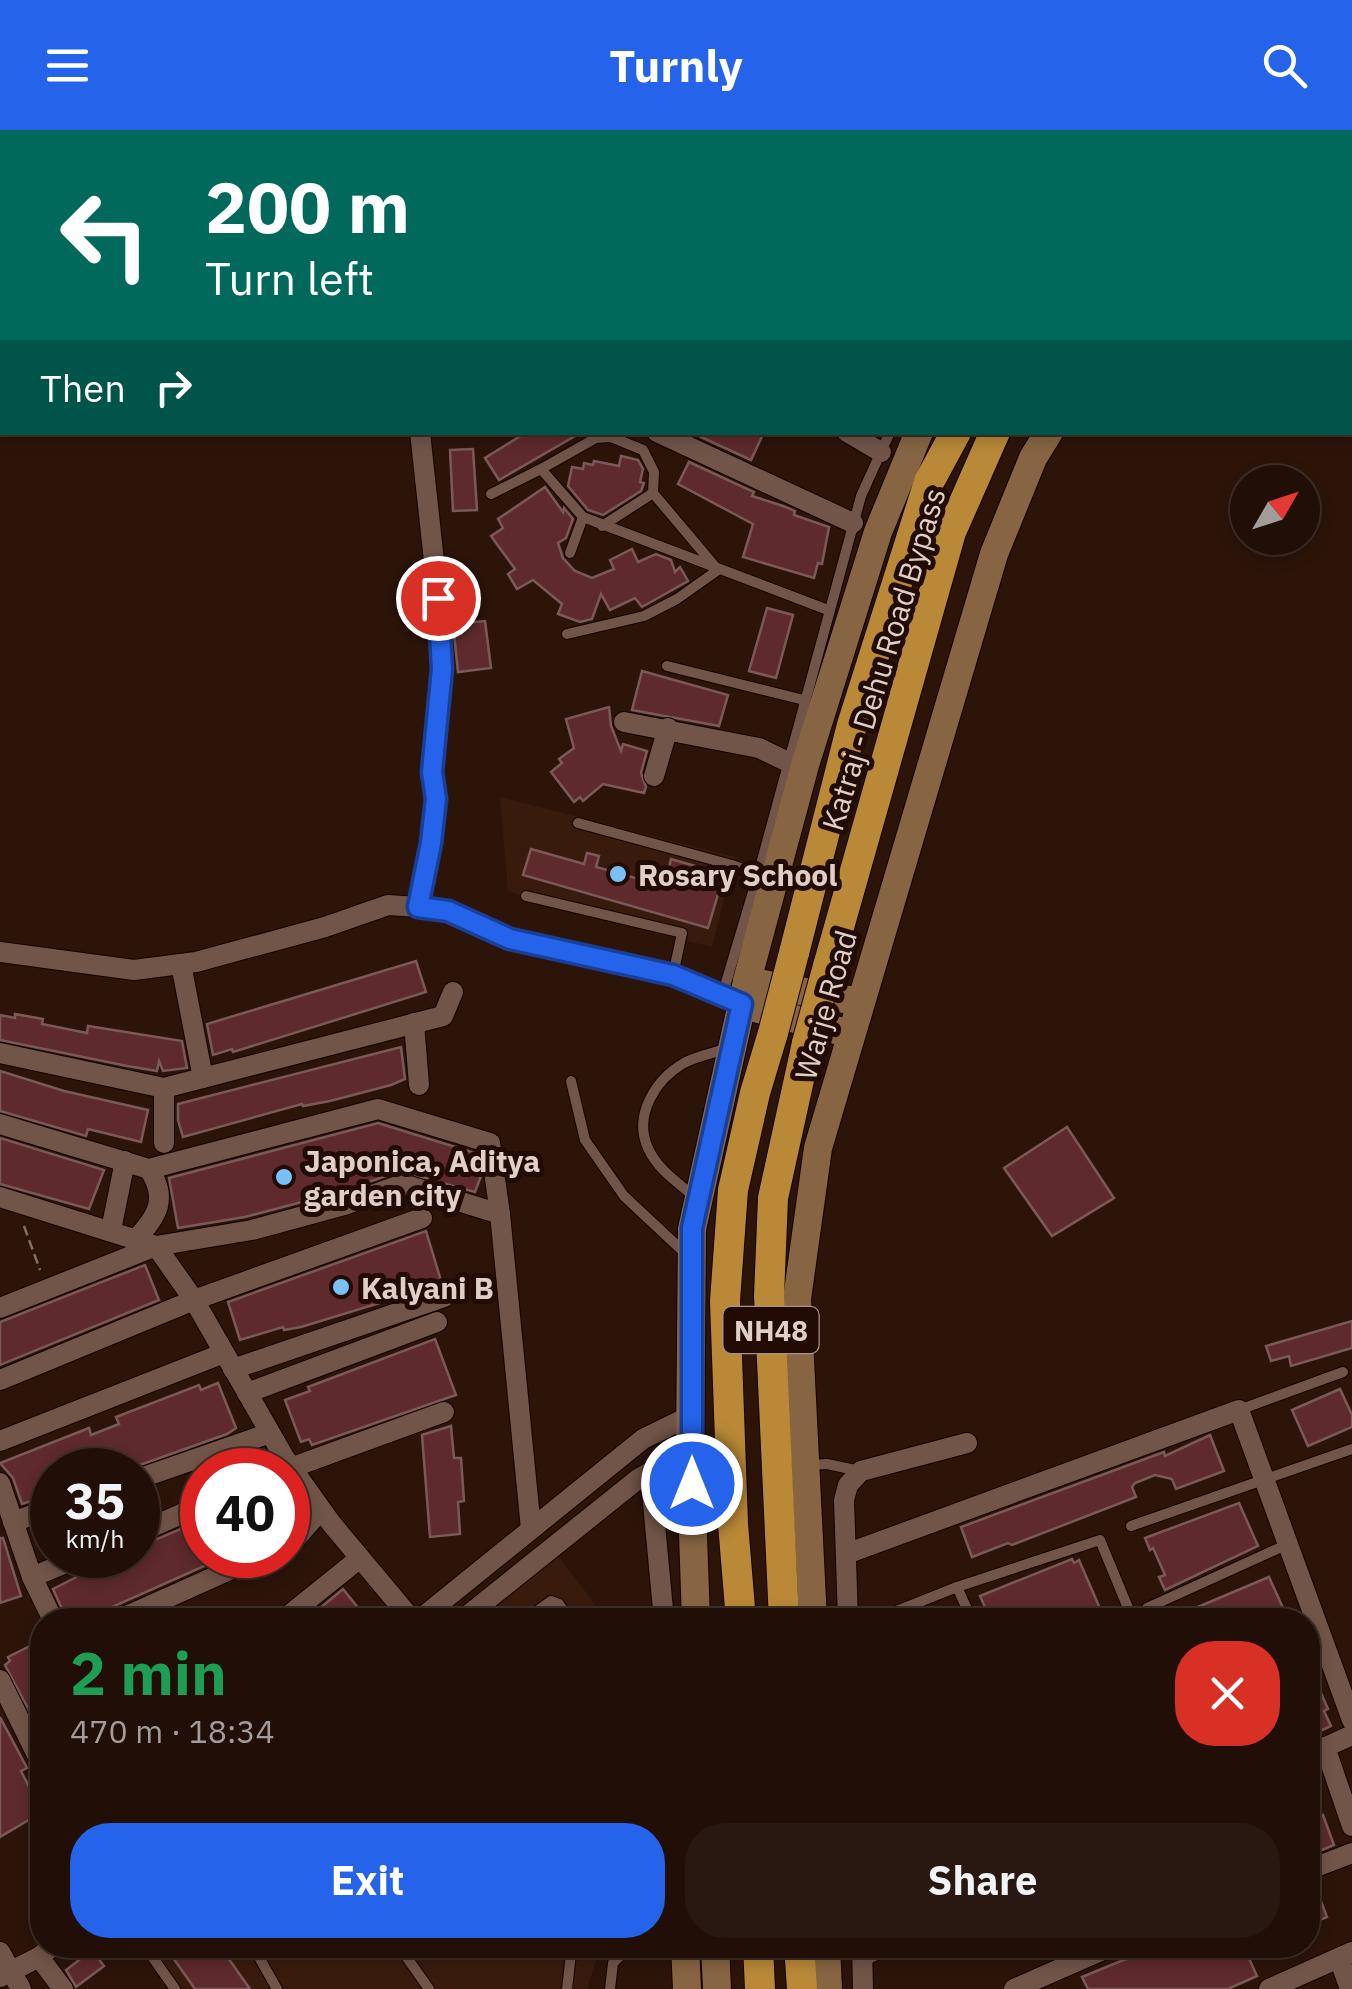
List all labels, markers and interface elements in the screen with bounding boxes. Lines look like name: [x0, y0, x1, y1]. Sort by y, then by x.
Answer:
text: Turnly: [609, 36, 743, 94]
icon: menu: [40, 38, 95, 93]
icon: search: [1257, 38, 1312, 93]
text: 200 m: [205, 161, 410, 252]
icon: left: [40, 170, 170, 300]
text: Turn left: [205, 249, 374, 307]
icon: right: [146, 360, 201, 415]
text: Then: [40, 363, 126, 412]
north arrow: [1230, 465, 1320, 555]
map controls: [1230, 465, 1320, 555]
street label: Katraj - Dehu Road Bypass: [812, 483, 954, 835]
pin: [396, 556, 481, 641]
icon: arrive: [411, 571, 466, 626]
place label: Rosary School: [638, 855, 837, 894]
marker: Rosary School: [607, 863, 629, 885]
street label: Warje Road: [785, 926, 865, 1084]
place label: Japonica, Aditya garden city: [304, 1141, 540, 1214]
marker: Japonica, Aditya garden city: [273, 1166, 295, 1188]
place label: Kalyani B: [361, 1268, 494, 1307]
marker: Kalyani B: [330, 1276, 352, 1298]
road number: NH48: [724, 1307, 818, 1353]
position arrow: [640, 1432, 744, 1536]
speed limit sign: 40: [180, 1448, 310, 1578]
text: 35: [65, 1468, 125, 1533]
text: km/h: [66, 1522, 124, 1555]
text: 2 min: [70, 1633, 227, 1712]
button: close: [1175, 1641, 1280, 1746]
text: 470 m · 18:34: [70, 1710, 275, 1752]
button: Exit: [70, 1823, 665, 1938]
button: Share: [685, 1823, 1280, 1938]

